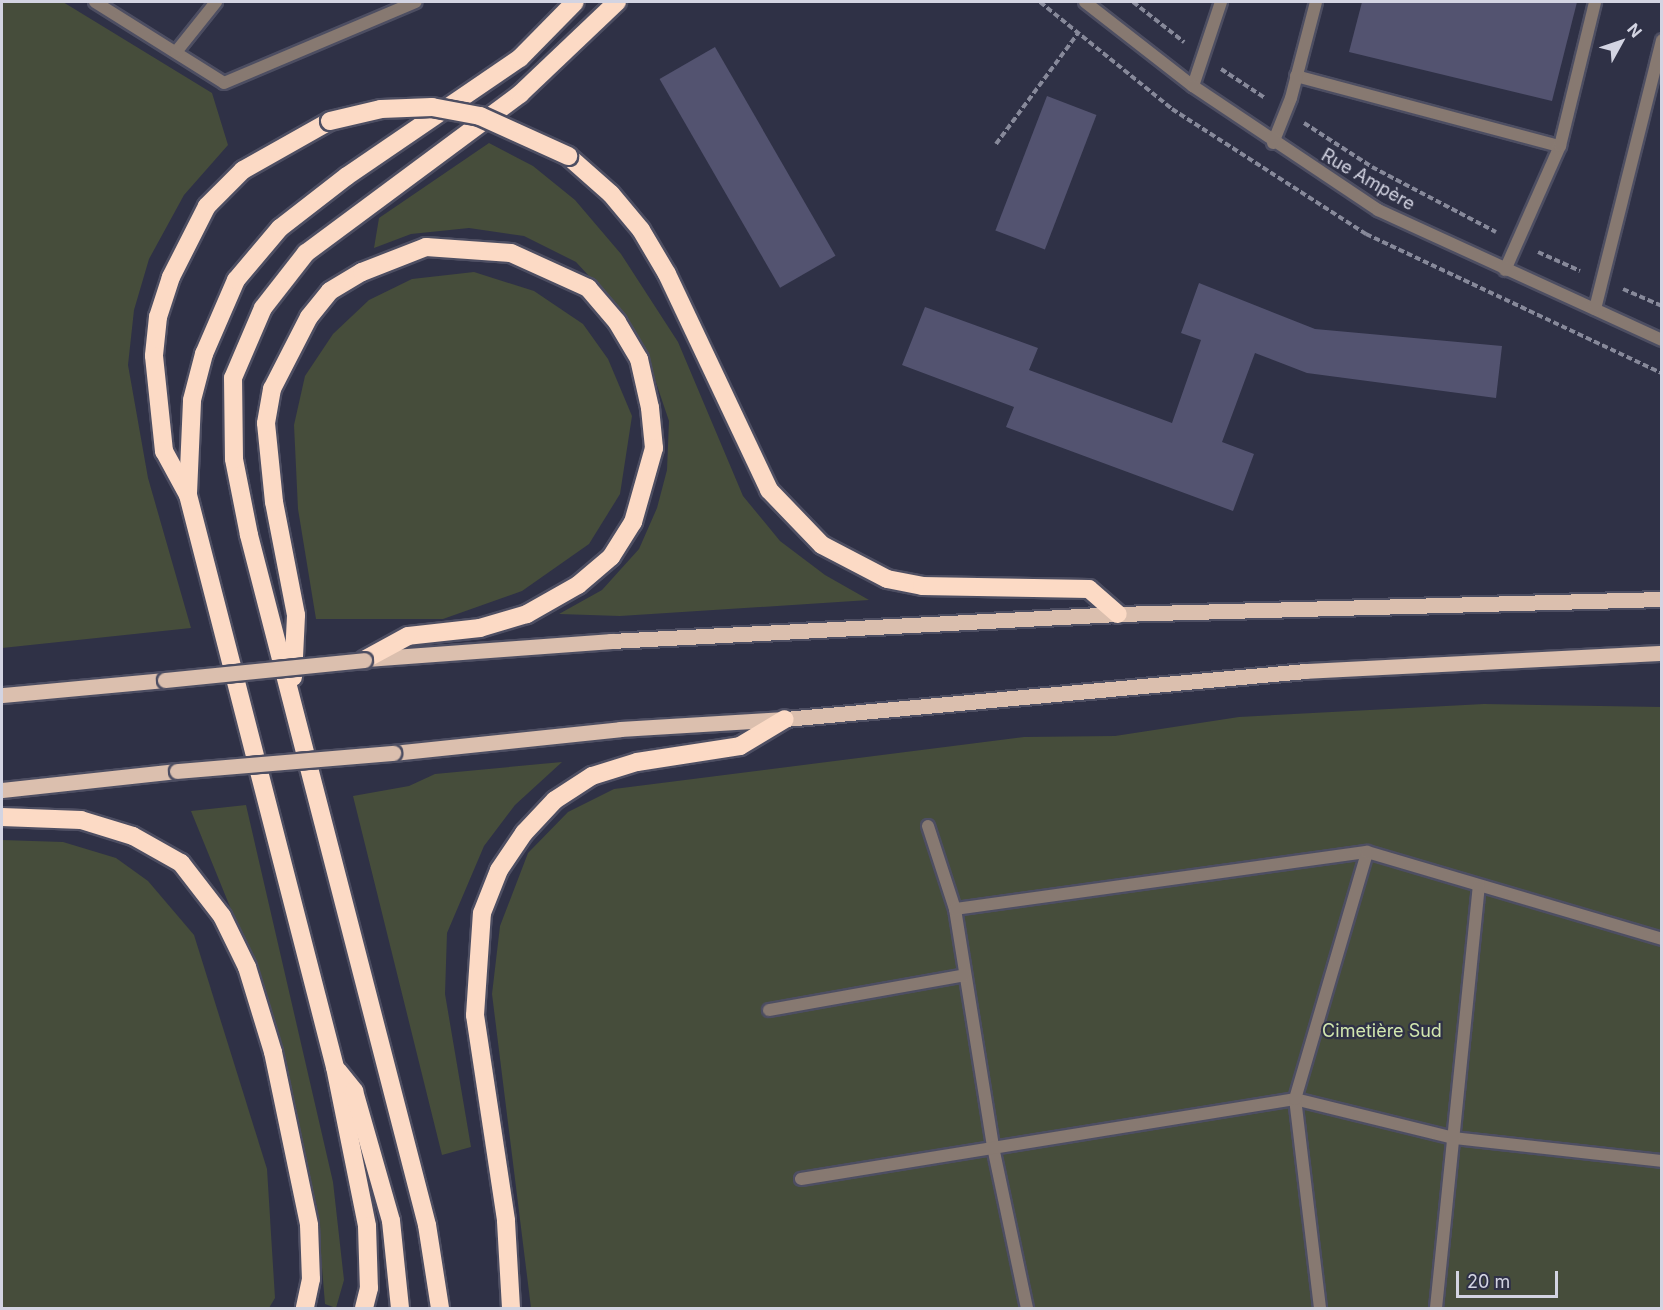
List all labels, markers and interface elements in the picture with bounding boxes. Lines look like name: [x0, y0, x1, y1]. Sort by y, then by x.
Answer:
north arrow: [1591, 12, 1651, 72]
text: N: [1623, 19, 1646, 42]
street label: Rue Ampère: [1317, 145, 1419, 215]
park label: Cimetière Sud: [1322, 1020, 1442, 1042]
scale bar: [1459, 1259, 1561, 1297]
text: 20 m: [1467, 1271, 1510, 1292]

